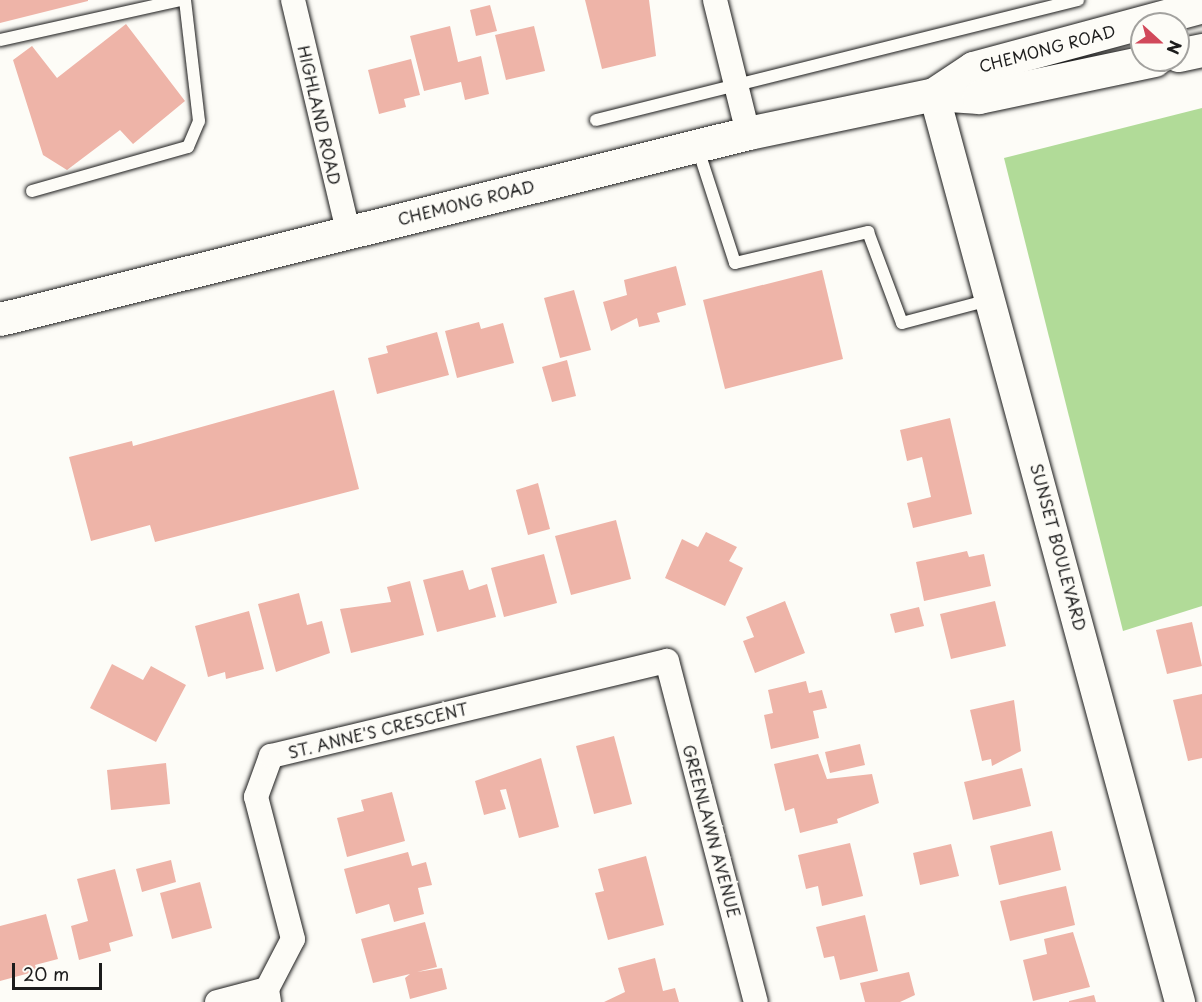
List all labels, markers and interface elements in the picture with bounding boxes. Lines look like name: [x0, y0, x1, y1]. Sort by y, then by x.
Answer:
north arrow: [1130, 12, 1190, 72]
street label: CHEMONG ROAD: [976, 20, 1118, 76]
text: N: [1161, 38, 1188, 58]
street label: HIGHLAND ROAD: [295, 43, 345, 187]
street label: CHEMONG ROAD: [395, 175, 537, 229]
street label: SUNSET BOULEVARD: [1027, 461, 1091, 633]
street label: ST. ANNE'S CRESCENT: [286, 698, 470, 762]
street label: GREENLAWN AVENUE: [680, 742, 744, 920]
scale bar: [15, 951, 105, 989]
text: 20 m: [23, 960, 69, 987]

